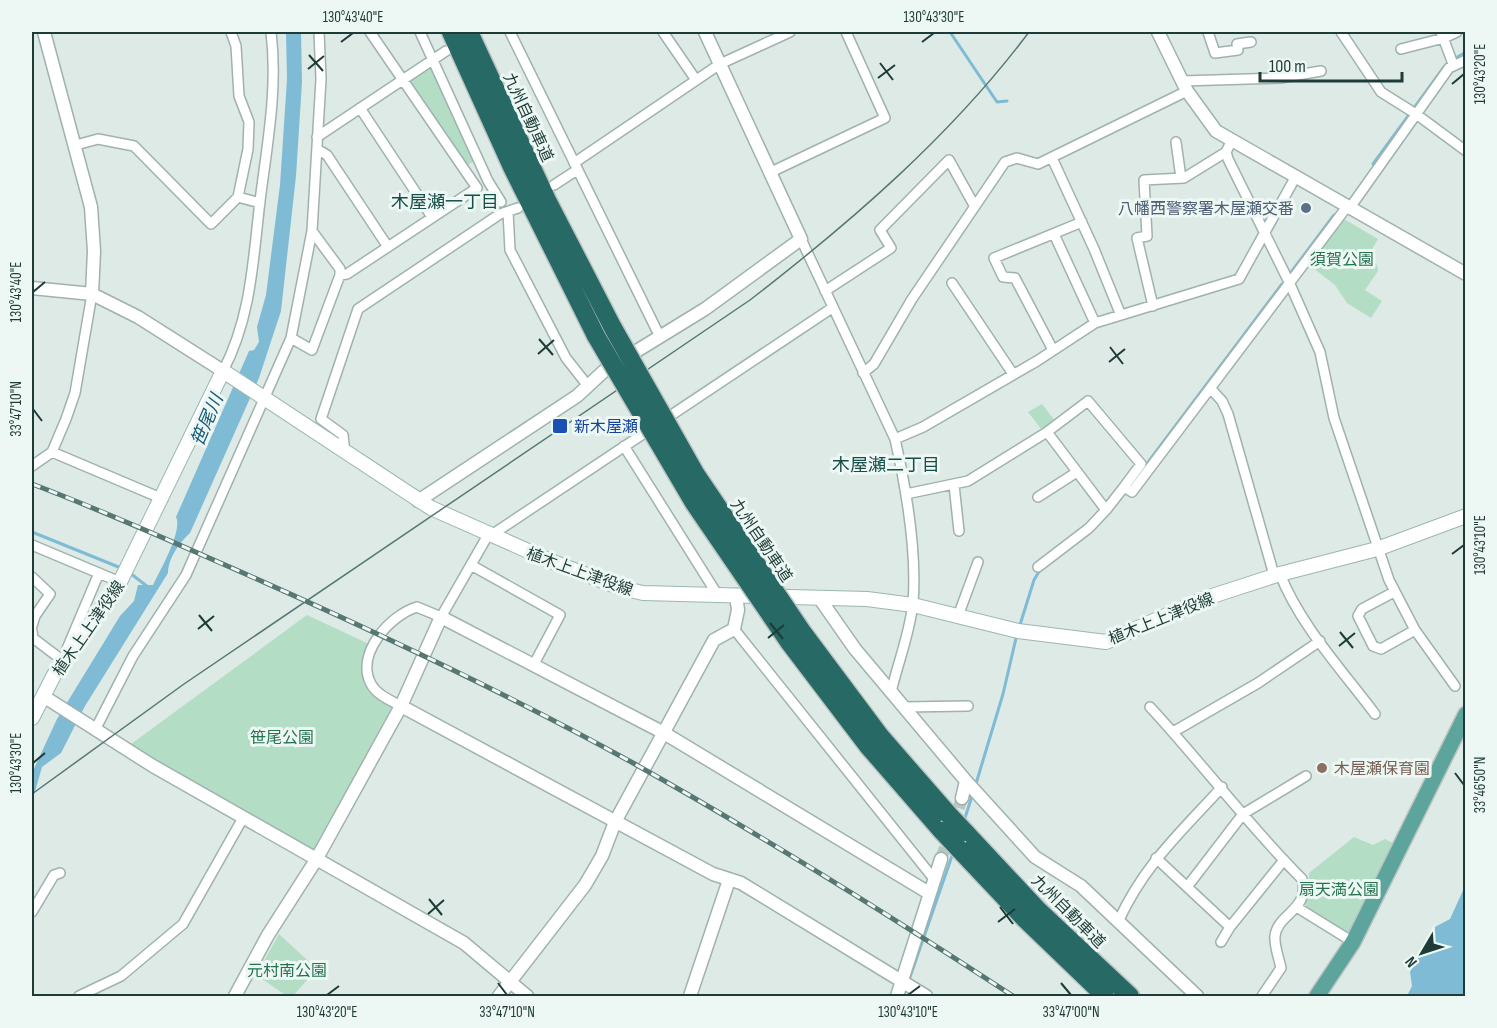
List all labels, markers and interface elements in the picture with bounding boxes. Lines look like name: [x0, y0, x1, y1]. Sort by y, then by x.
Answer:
text: 130°43'40"E: [323, 8, 383, 27]
text: 130°43'30"E: [904, 8, 964, 27]
text: 130°43'20"E: [1471, 44, 1490, 104]
scale bar: [1260, 45, 1402, 83]
text: 100 m: [1269, 56, 1306, 77]
street label: 九州自動車道: [499, 70, 557, 165]
district label: 木屋瀬一丁目: [391, 192, 499, 213]
place label: 八幡西警察署木屋瀬交番: [1118, 200, 1294, 219]
marker: 八幡西警察署木屋瀬交番: [1299, 201, 1313, 215]
park label: 須賀公園: [1310, 251, 1374, 270]
text: 130°43'40"E: [7, 262, 26, 322]
text: 33°47'10"N: [7, 381, 26, 437]
water label: 笹尾川: [187, 389, 228, 449]
marker: 新木屋瀬: [551, 417, 569, 435]
place label: 新木屋瀬: [574, 418, 638, 437]
district label: 木屋瀬二丁目: [832, 455, 940, 476]
street label: 九州自動車道: [726, 496, 795, 586]
text: 130°43'10"E: [1471, 515, 1490, 575]
street label: 植木上上津役線: [524, 544, 635, 600]
street label: 植木上上津役線: [49, 578, 129, 680]
street label: 植木上上津役線: [1106, 590, 1217, 649]
park label: 笹尾公園: [250, 729, 314, 748]
text: 130°43'30"E: [7, 733, 26, 793]
text: 33°46'50"N: [1471, 757, 1490, 813]
place label: 木屋瀬保育園: [1334, 760, 1430, 779]
marker: 木屋瀬保育園: [1315, 761, 1329, 775]
street label: 九州自動車道: [1027, 871, 1109, 953]
park label: 扇天満公園: [1299, 881, 1379, 900]
north arrow: [1392, 923, 1452, 983]
text: N: [1401, 952, 1422, 971]
park label: 元村南公園: [247, 962, 327, 981]
text: 130°43'20"E: [297, 1003, 357, 1022]
text: 33°47'10"N: [479, 1003, 535, 1022]
text: 130°43'10"E: [878, 1003, 938, 1022]
text: 33°47'00"N: [1042, 1003, 1100, 1022]

